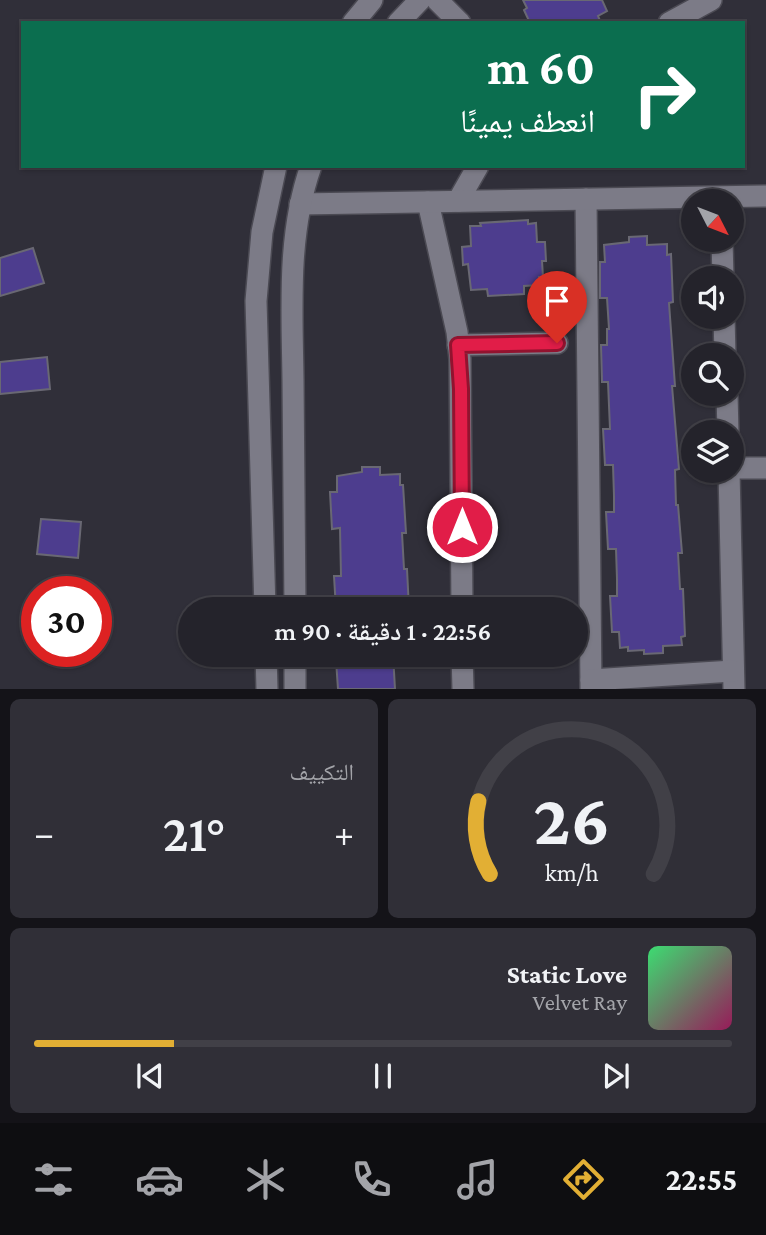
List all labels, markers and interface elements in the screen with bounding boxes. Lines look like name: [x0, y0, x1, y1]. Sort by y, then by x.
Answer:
text: 60 m: [488, 40, 595, 95]
icon: right: [619, 49, 710, 140]
text: انعطف يمينًا: [460, 103, 595, 139]
north arrow: [681, 189, 744, 252]
map controls: [681, 189, 744, 483]
button: sound: [681, 266, 744, 329]
pin: [527, 271, 587, 343]
icon: arrive: [538, 282, 576, 320]
button: search: [681, 343, 744, 406]
button: layers: [681, 420, 744, 483]
position arrow: [425, 490, 499, 564]
speed limit sign: 30: [21, 576, 112, 667]
text: 22:56 · 1 دقيقة · 90 m: [275, 617, 491, 646]
text: التكييف: [289, 759, 354, 785]
text: 26: [534, 780, 610, 861]
text: 21°: [163, 804, 225, 862]
text: −: [34, 812, 54, 854]
text: +: [334, 812, 354, 854]
text: km/h: [545, 859, 599, 886]
text: Static Love: [507, 960, 627, 989]
text: Velvet Ray: [533, 989, 627, 1015]
icon: previous: [131, 1057, 169, 1095]
icon: pause: [364, 1057, 402, 1095]
icon: next: [597, 1057, 635, 1095]
icon: filters: [29, 1155, 78, 1204]
icon: car: [135, 1155, 184, 1204]
icon: climate: [241, 1155, 290, 1204]
icon: phone: [347, 1155, 396, 1204]
icon: music: [453, 1155, 502, 1204]
icon: directions: [559, 1155, 608, 1204]
text: 22:55: [665, 1161, 737, 1197]

